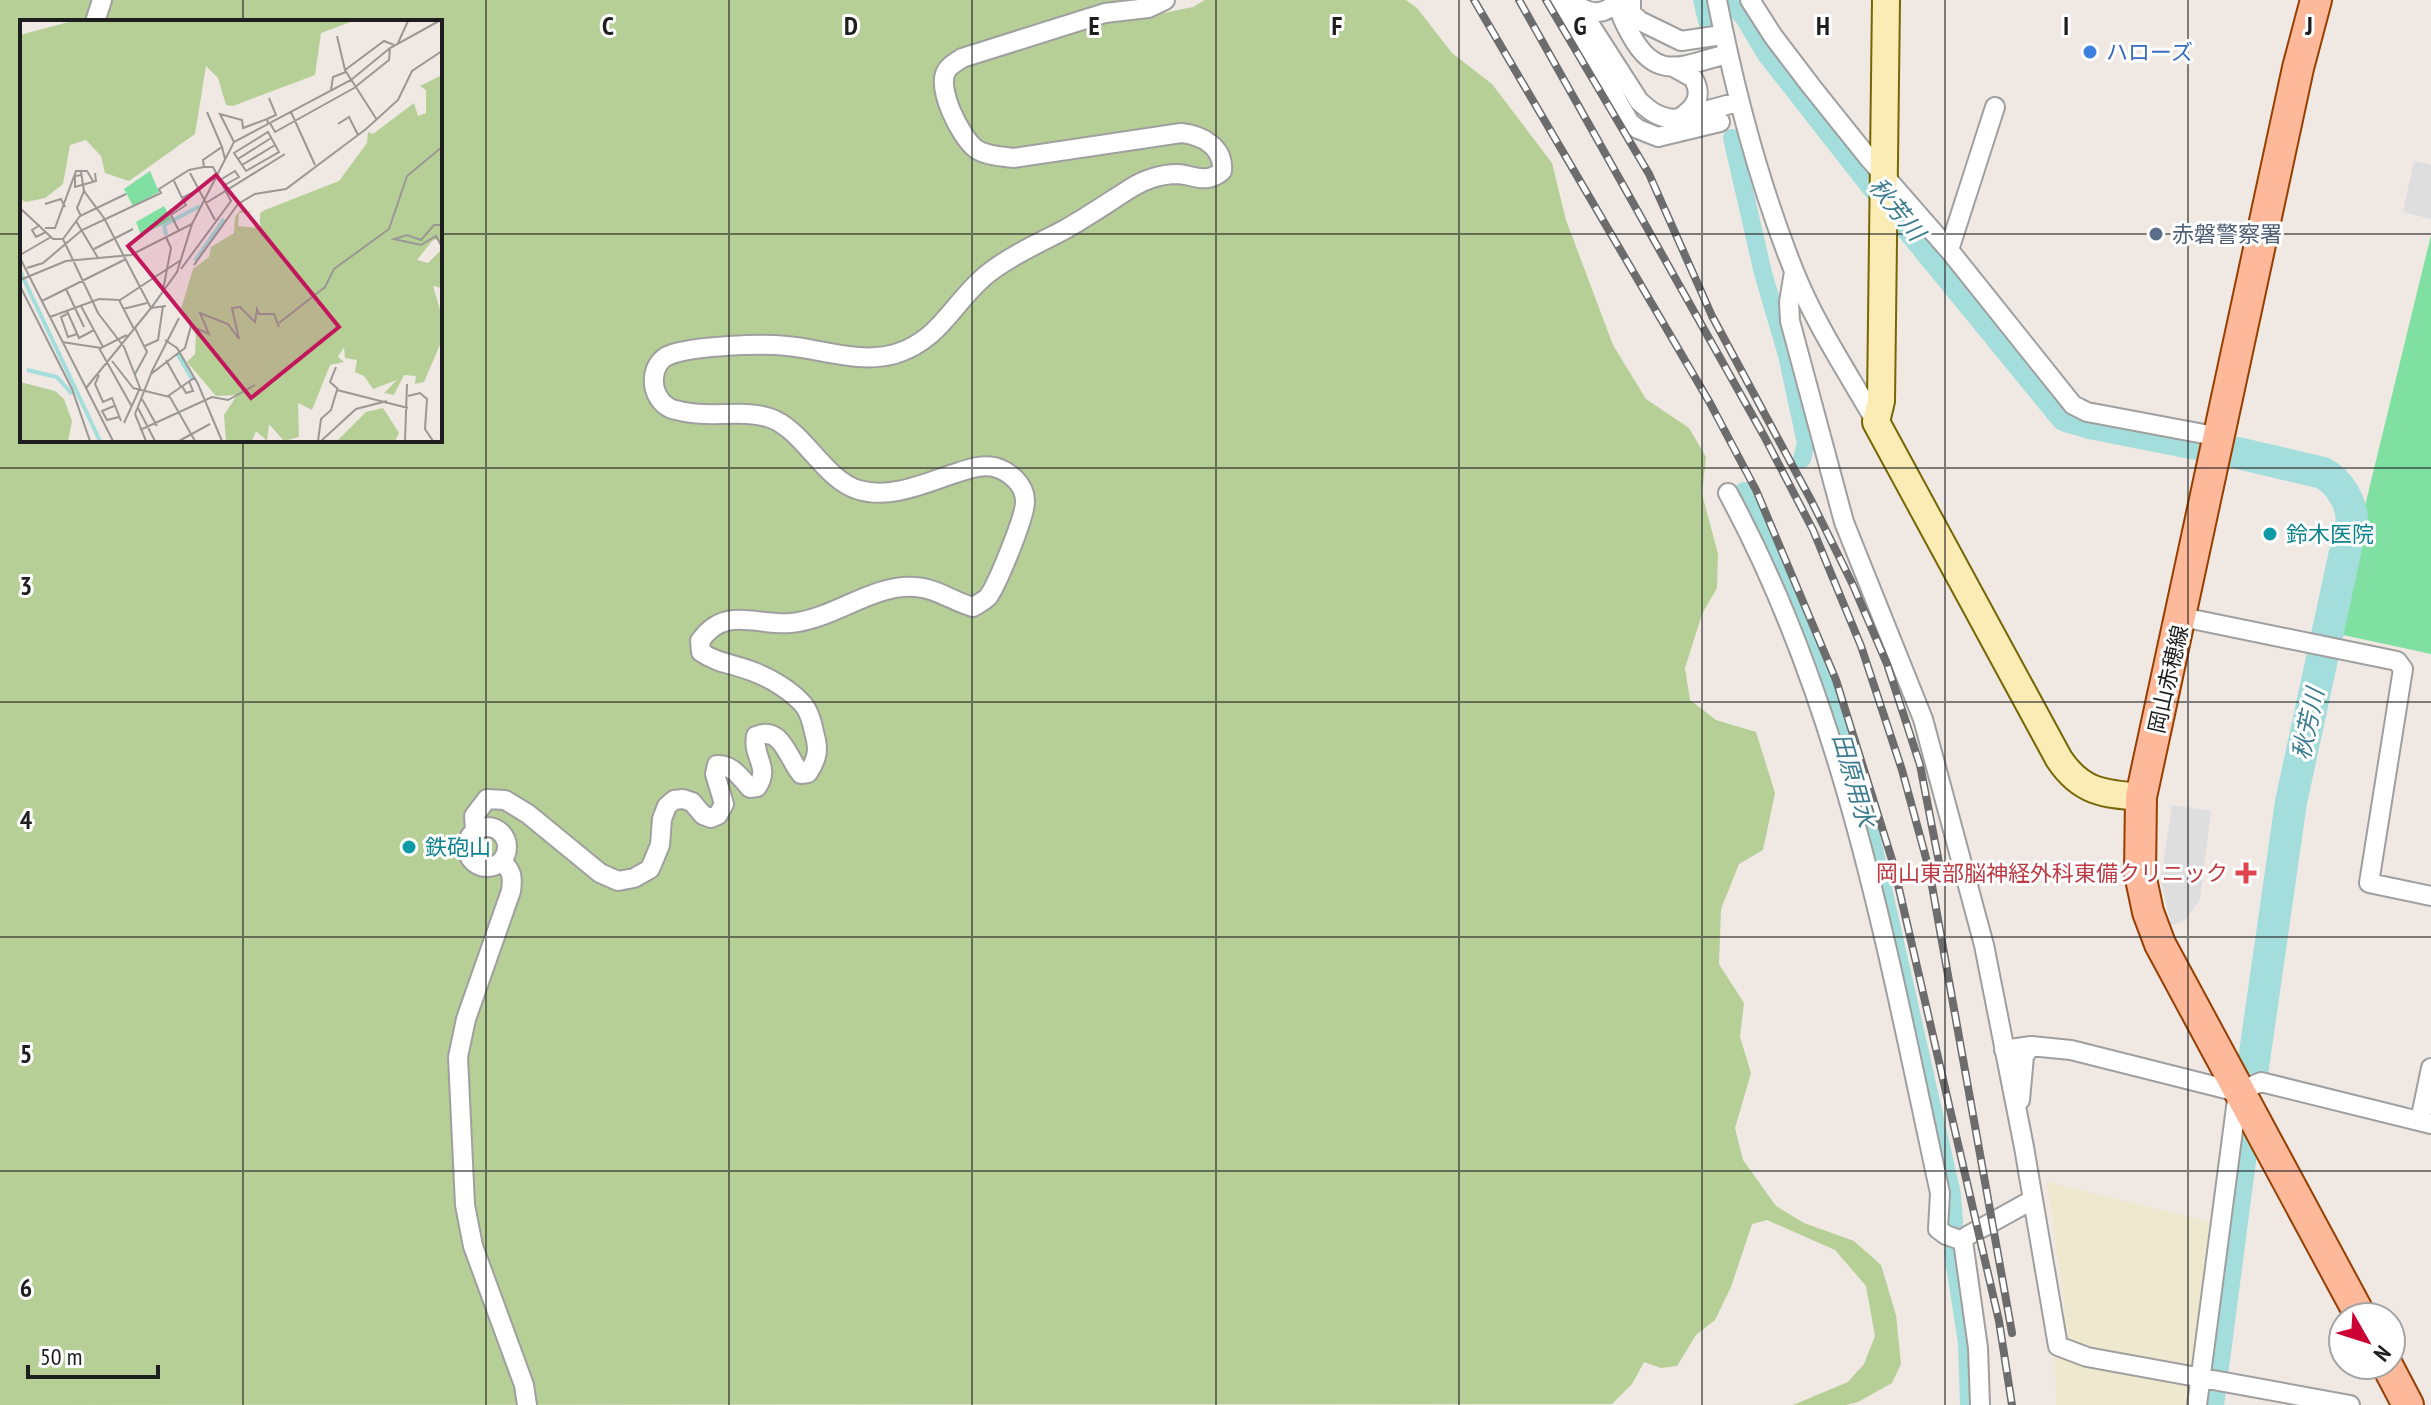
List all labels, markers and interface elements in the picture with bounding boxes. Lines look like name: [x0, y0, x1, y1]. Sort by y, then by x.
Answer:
text: C: [602, 9, 614, 42]
text: D: [844, 9, 858, 42]
text: E: [1088, 9, 1100, 42]
text: F: [1332, 9, 1343, 42]
text: G: [1573, 9, 1587, 42]
text: H: [1816, 9, 1830, 42]
text: I: [2063, 9, 2069, 42]
text: J: [2304, 9, 2313, 42]
inset map: [20, 20, 442, 442]
place label: ハローズ: [2106, 38, 2193, 66]
marker: ハローズ: [2081, 43, 2099, 61]
water label: 秋芳川: [1862, 171, 1934, 249]
place label: 赤磐警察署: [2172, 220, 2282, 248]
marker: 赤磐警察署: [2147, 225, 2165, 243]
place label: 鈴木医院: [2286, 520, 2374, 548]
marker: 鈴木医院: [2261, 525, 2279, 543]
text: 3: [20, 569, 32, 602]
street label: 岡山赤穂線: [2142, 622, 2194, 736]
water label: 秋芳川: [2285, 683, 2331, 762]
water label: 田原用水: [1826, 730, 1883, 833]
text: 4: [20, 803, 33, 836]
place label: 鉄砲山: [425, 833, 491, 861]
marker: 鉄砲山: [400, 838, 418, 856]
place label: 岡山東部脳神経外科東備クリニック: [1876, 859, 2228, 887]
marker: 岡山東部脳神経外科東備クリニック: [2235, 862, 2257, 884]
text: 5: [20, 1037, 32, 1070]
text: 6: [20, 1271, 32, 1304]
north arrow: [2327, 1301, 2407, 1381]
scale bar: [28, 1329, 158, 1379]
text: N: [2368, 1340, 2397, 1367]
text: 50 m: [40, 1341, 82, 1372]

